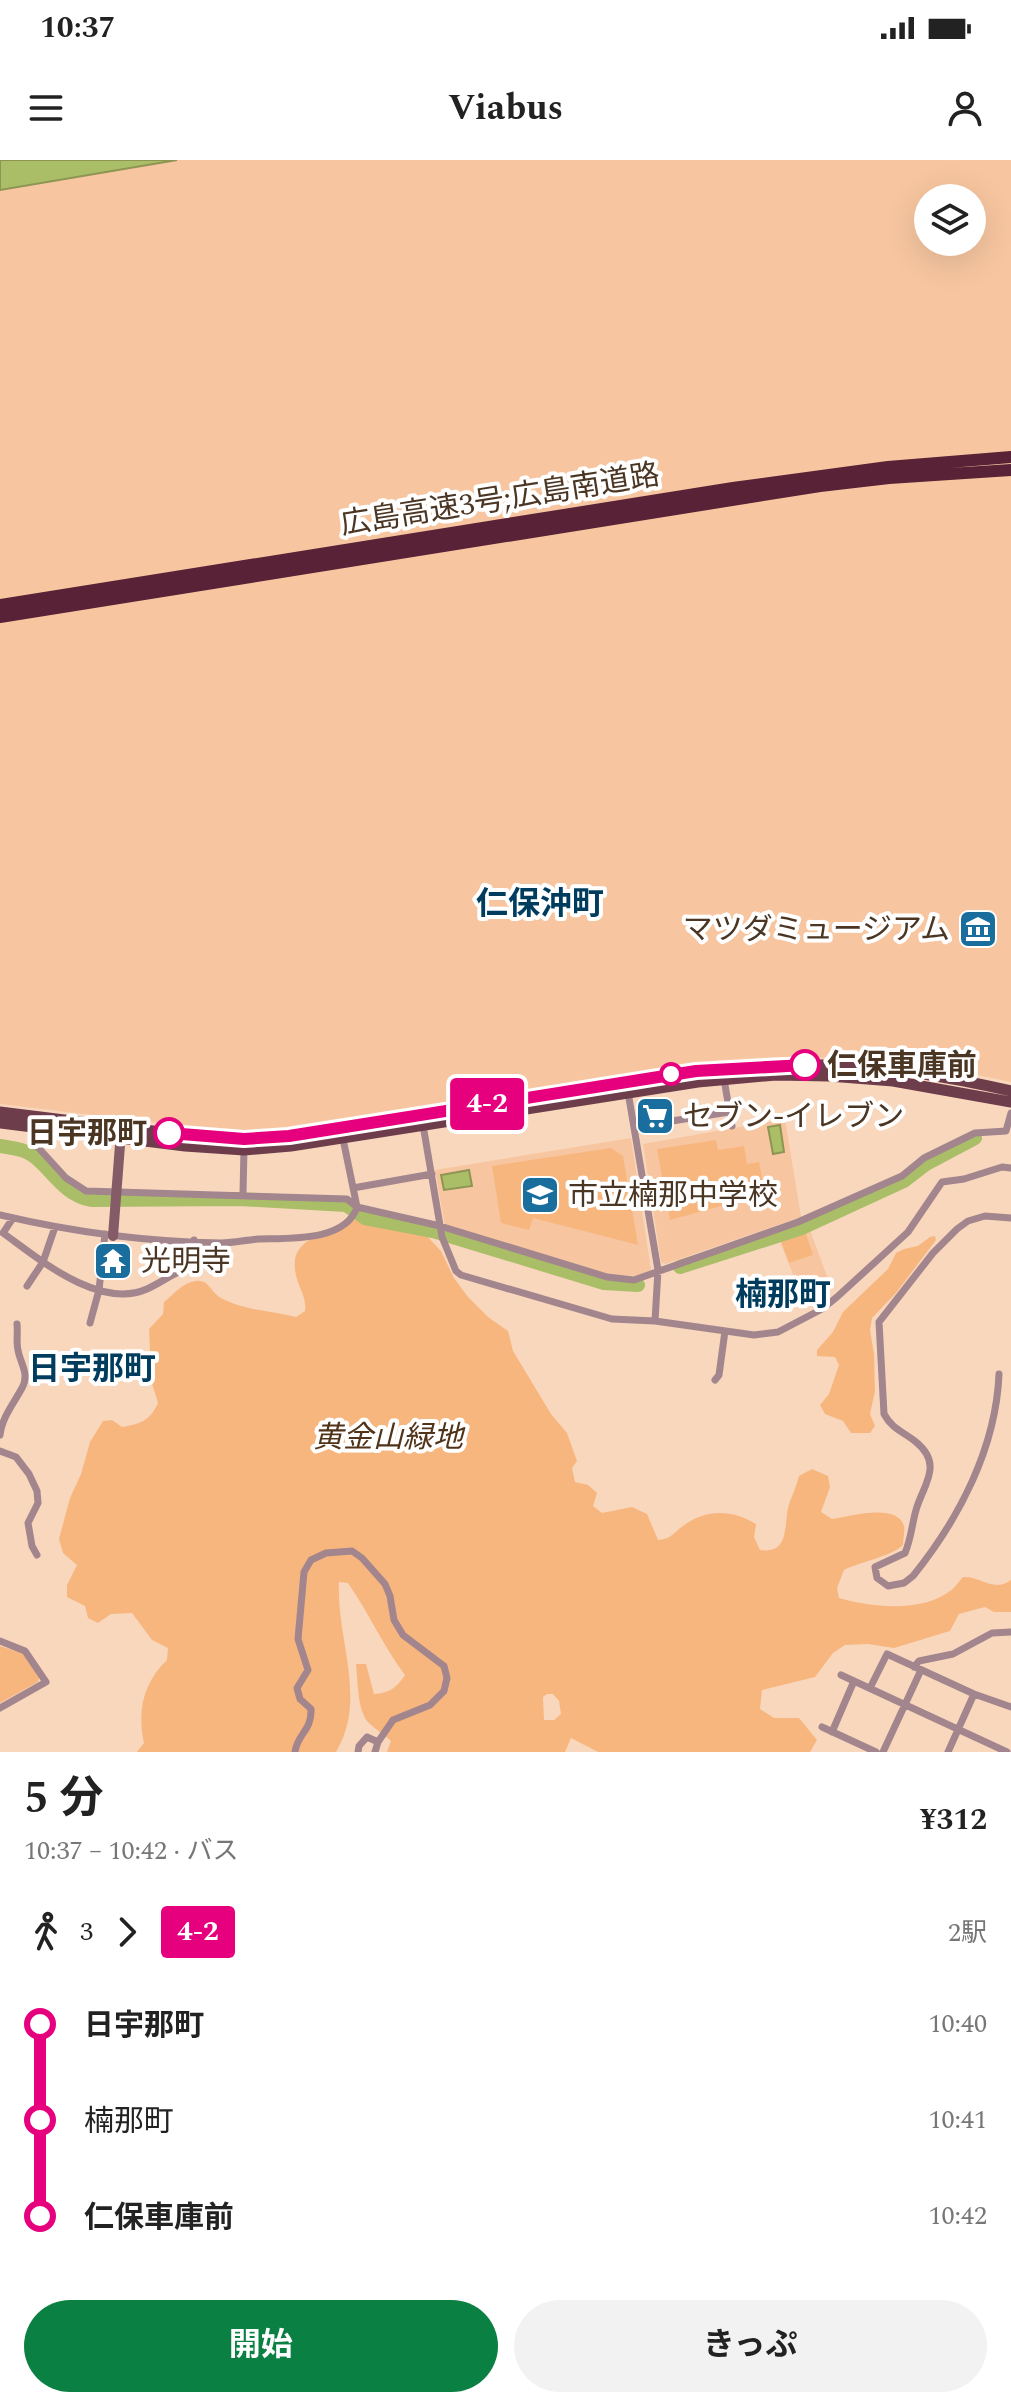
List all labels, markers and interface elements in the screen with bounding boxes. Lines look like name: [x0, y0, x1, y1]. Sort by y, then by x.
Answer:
text: 10:37: [40, 5, 115, 51]
text: Viabus: [448, 81, 563, 136]
icon: menu: [24, 86, 68, 130]
icon: person: [943, 86, 987, 130]
map controls: [914, 184, 986, 256]
button: layers: [914, 184, 986, 256]
street label: 広島高速3号;広島南道路: [337, 452, 663, 548]
district label: 仁保沖町: [476, 880, 604, 929]
place label: マツダミュージアム: [683, 907, 950, 953]
museum icon: マツダミュージアム: [957, 908, 999, 950]
place label: 仁保車庫前: [827, 1043, 977, 1089]
marker: 仁保車庫前: [790, 1050, 820, 1080]
unlabelled marker: [660, 1063, 682, 1085]
line badge: 4-2: [441, 1078, 533, 1130]
text: 4-2: [466, 1082, 508, 1125]
place label: セブン-イレブン: [683, 1094, 904, 1140]
supermarket icon: セブン-イレブン: [634, 1095, 676, 1137]
place label: 日宇那町: [27, 1111, 147, 1157]
marker: 日宇那町: [154, 1118, 184, 1148]
place label: 市立楠那中学校: [568, 1173, 778, 1219]
school or university icon: 市立楠那中学校: [519, 1174, 561, 1216]
place label: 光明寺: [141, 1239, 231, 1285]
temple icon: 光明寺: [92, 1240, 134, 1282]
district label: 楠那町: [735, 1271, 831, 1320]
district label: 日宇那町: [28, 1345, 156, 1394]
park label: 黄金山緑地: [313, 1415, 466, 1461]
text: 5 分: [24, 1765, 104, 1832]
text: ¥312: [920, 1797, 987, 1843]
text: 10:37 – 10:42 · バス: [24, 1831, 239, 1871]
icon: walk: [24, 1910, 68, 1954]
icon: forward: [105, 1910, 149, 1954]
text: 4-2: [177, 1910, 219, 1953]
text: 3: [80, 1912, 93, 1952]
text: 2駅: [948, 1913, 987, 1953]
text: 日宇那町: [84, 2003, 204, 2049]
text: 10:40: [928, 2004, 987, 2044]
text: 楠那町: [84, 2099, 174, 2145]
text: 10:41: [928, 2100, 987, 2140]
text: 仁保車庫前: [84, 2195, 234, 2241]
text: 10:42: [928, 2196, 987, 2236]
button: 開始: [24, 2300, 498, 2392]
button: きっぷ: [514, 2300, 987, 2392]

